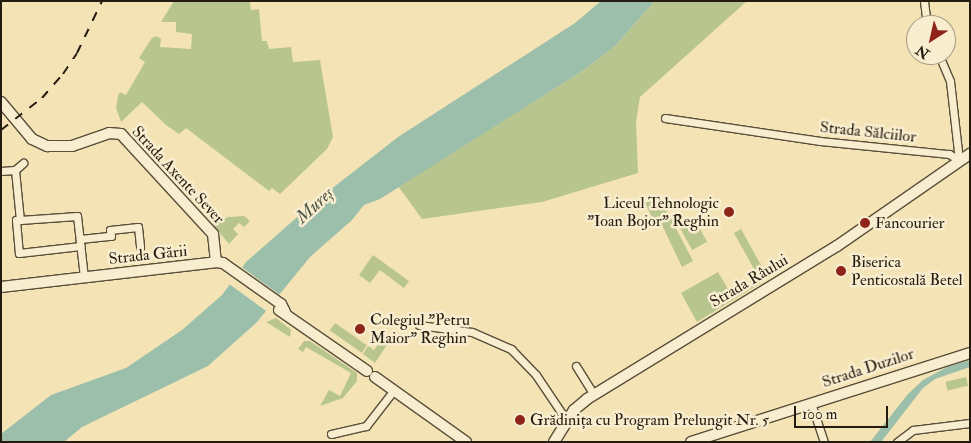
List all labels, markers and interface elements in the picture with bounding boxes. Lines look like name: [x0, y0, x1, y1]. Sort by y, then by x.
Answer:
north arrow: [906, 15, 956, 65]
text: N: [913, 41, 933, 62]
street label: Strada Sălciilor: [819, 117, 917, 147]
street label: Strada Axente Sever: [128, 122, 228, 228]
water label: Mureș: [292, 183, 338, 229]
place label: Liceul Tehnologic "Ioan Bojor" Reghin: [587, 193, 719, 231]
marker: Liceul Tehnologic "Ioan Bojor" Reghin: [723, 206, 735, 218]
place label: Fancourier: [875, 213, 945, 233]
marker: Fancourier: [859, 217, 871, 229]
street label: Strada Gării: [108, 241, 188, 269]
street label: Strada Râului: [707, 250, 791, 312]
place label: Biserica Penticostală Betel: [851, 252, 963, 290]
marker: Biserica Penticostală Betel: [835, 265, 847, 277]
place label: Colegiul "Petru Maior" Reghin: [370, 310, 470, 348]
marker: Colegiul "Petru Maior" Reghin: [354, 323, 366, 335]
street label: Strada Duzilor: [820, 344, 916, 392]
scale bar: [796, 396, 890, 428]
text: 100 m: [802, 405, 837, 424]
place label: Grădinița cu Program Prelungit Nr. 5: [530, 410, 769, 430]
marker: Grădinița cu Program Prelungit Nr. 5: [514, 414, 526, 426]

